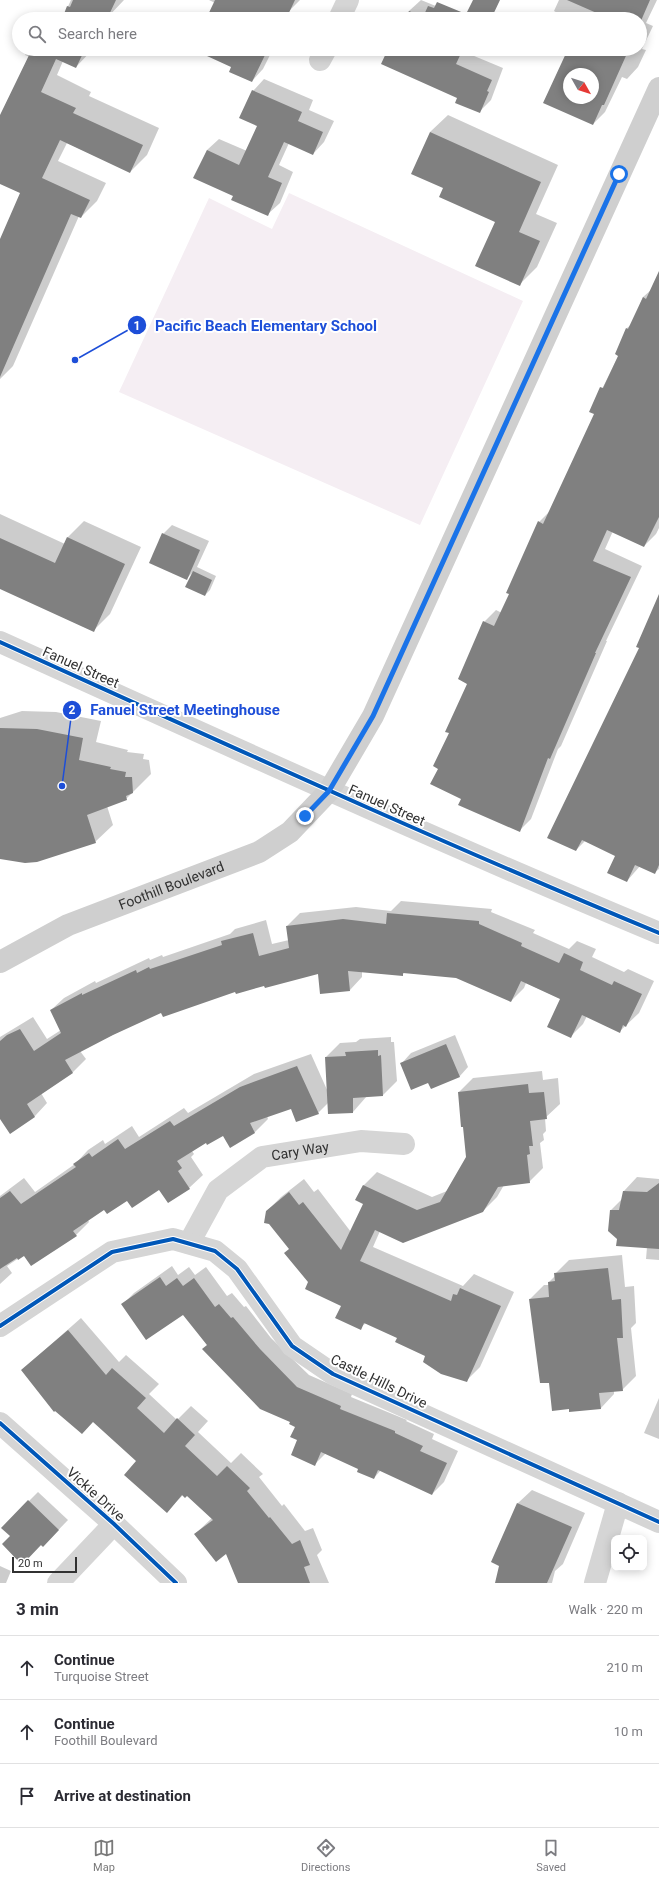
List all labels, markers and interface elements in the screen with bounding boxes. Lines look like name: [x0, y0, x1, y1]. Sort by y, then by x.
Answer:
search box: [12, 12, 647, 56]
icon: search: [26, 23, 48, 45]
text: Search here: [58, 25, 137, 43]
north arrow: [563, 68, 599, 104]
route start: [610, 165, 628, 183]
callout: Pacific Beach Elementary School: [127, 312, 385, 339]
text: Pacific Beach Elementary School: [155, 317, 377, 335]
text: 1: [134, 319, 140, 333]
street label: Fanuel Street: [40, 643, 122, 691]
callout: Fanuel Street Meetinghouse: [62, 696, 288, 723]
text: Fanuel Street Meetinghouse: [90, 701, 280, 719]
text: 2: [69, 703, 76, 717]
street label: Fanuel Street: [346, 781, 428, 829]
route end: [296, 807, 314, 825]
street label: Foothill Boulevard: [116, 858, 226, 913]
street label: Cary Way: [270, 1138, 330, 1163]
street label: Castle Hills Drive: [328, 1351, 430, 1411]
street label: Vickie Drive: [64, 1464, 128, 1524]
map controls: [611, 1535, 647, 1571]
button: locate: [611, 1535, 647, 1571]
scale bar: [12, 1555, 77, 1574]
text: 20 m: [18, 1557, 43, 1570]
text: 3 min: [16, 1599, 59, 1619]
text: Walk · 220 m: [568, 1602, 643, 1617]
text: Continue: [54, 1651, 115, 1669]
icon: ahead: [16, 1657, 38, 1679]
text: 210 m: [606, 1660, 643, 1675]
text: Turquoise Street: [54, 1669, 149, 1684]
text: Continue: [54, 1715, 115, 1733]
icon: ahead: [16, 1721, 38, 1743]
text: 10 m: [614, 1724, 643, 1739]
text: Foothill Boulevard: [54, 1733, 158, 1748]
icon: arrive: [16, 1785, 38, 1807]
text: Arrive at destination: [54, 1787, 191, 1805]
tab: Map: [93, 1837, 115, 1874]
tab: Directions: [301, 1837, 350, 1874]
tab: Saved: [536, 1837, 566, 1874]

